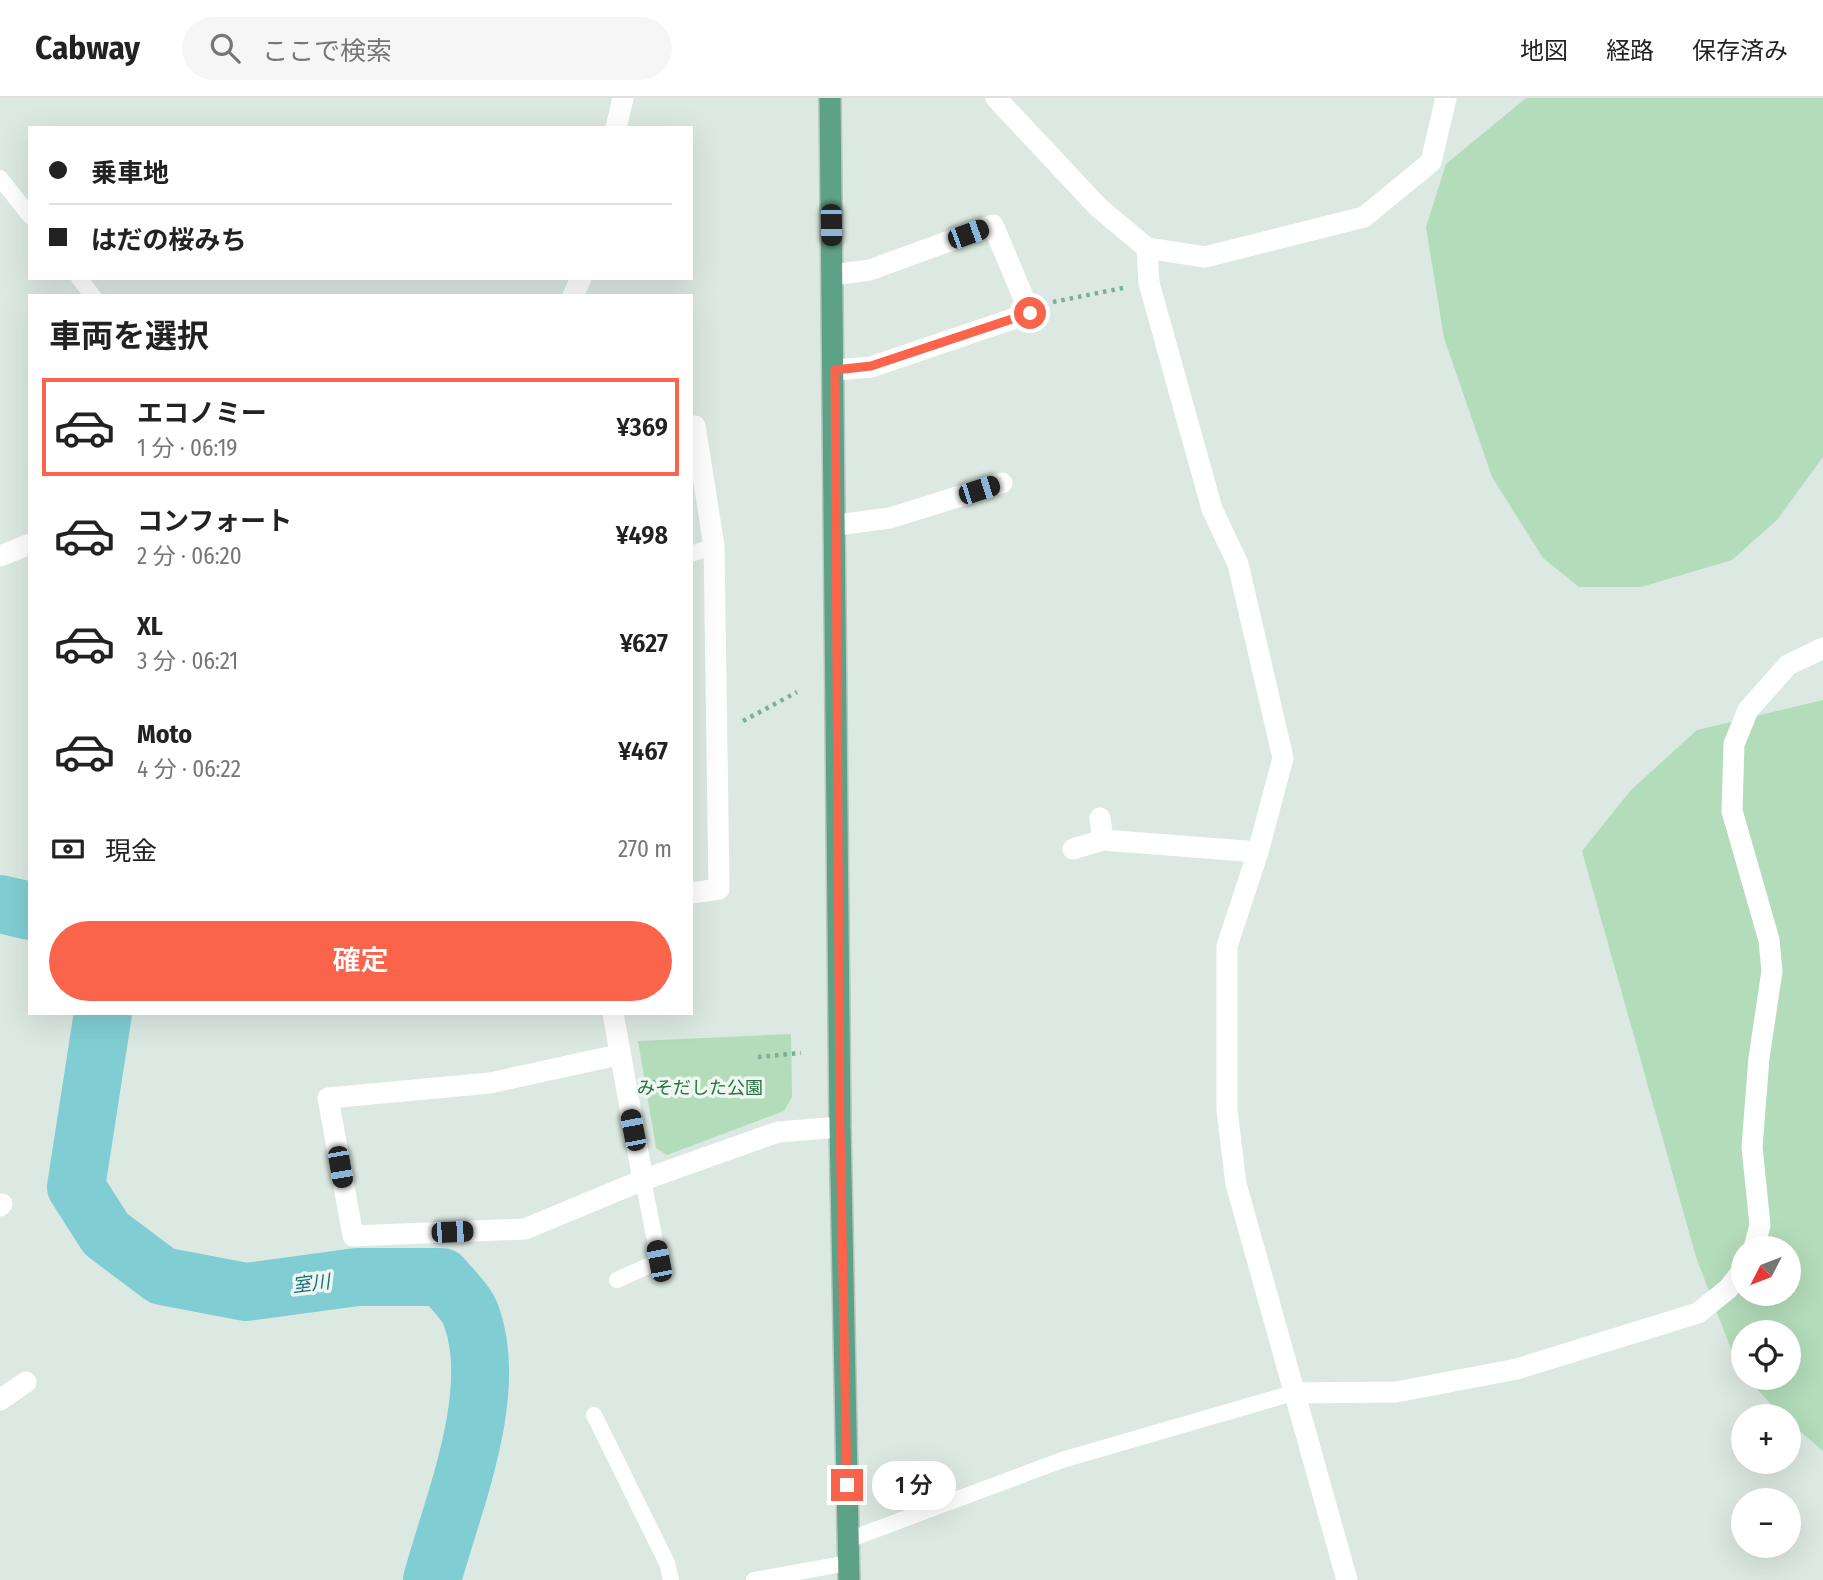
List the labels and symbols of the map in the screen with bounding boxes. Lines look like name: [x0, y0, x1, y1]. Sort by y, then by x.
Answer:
car: [821, 204, 842, 246]
car: [945, 217, 992, 251]
route start: [1014, 297, 1046, 329]
car: [956, 474, 1003, 506]
park label: みそだした公園: [637, 1077, 763, 1099]
car: [619, 1107, 648, 1153]
car: [327, 1144, 354, 1190]
car: [431, 1221, 474, 1243]
north arrow: [1731, 1236, 1801, 1306]
car: [645, 1238, 674, 1284]
water label: 室川: [291, 1270, 333, 1297]
callout: 1 分: [872, 1460, 956, 1510]
route end: [831, 1469, 863, 1501]

